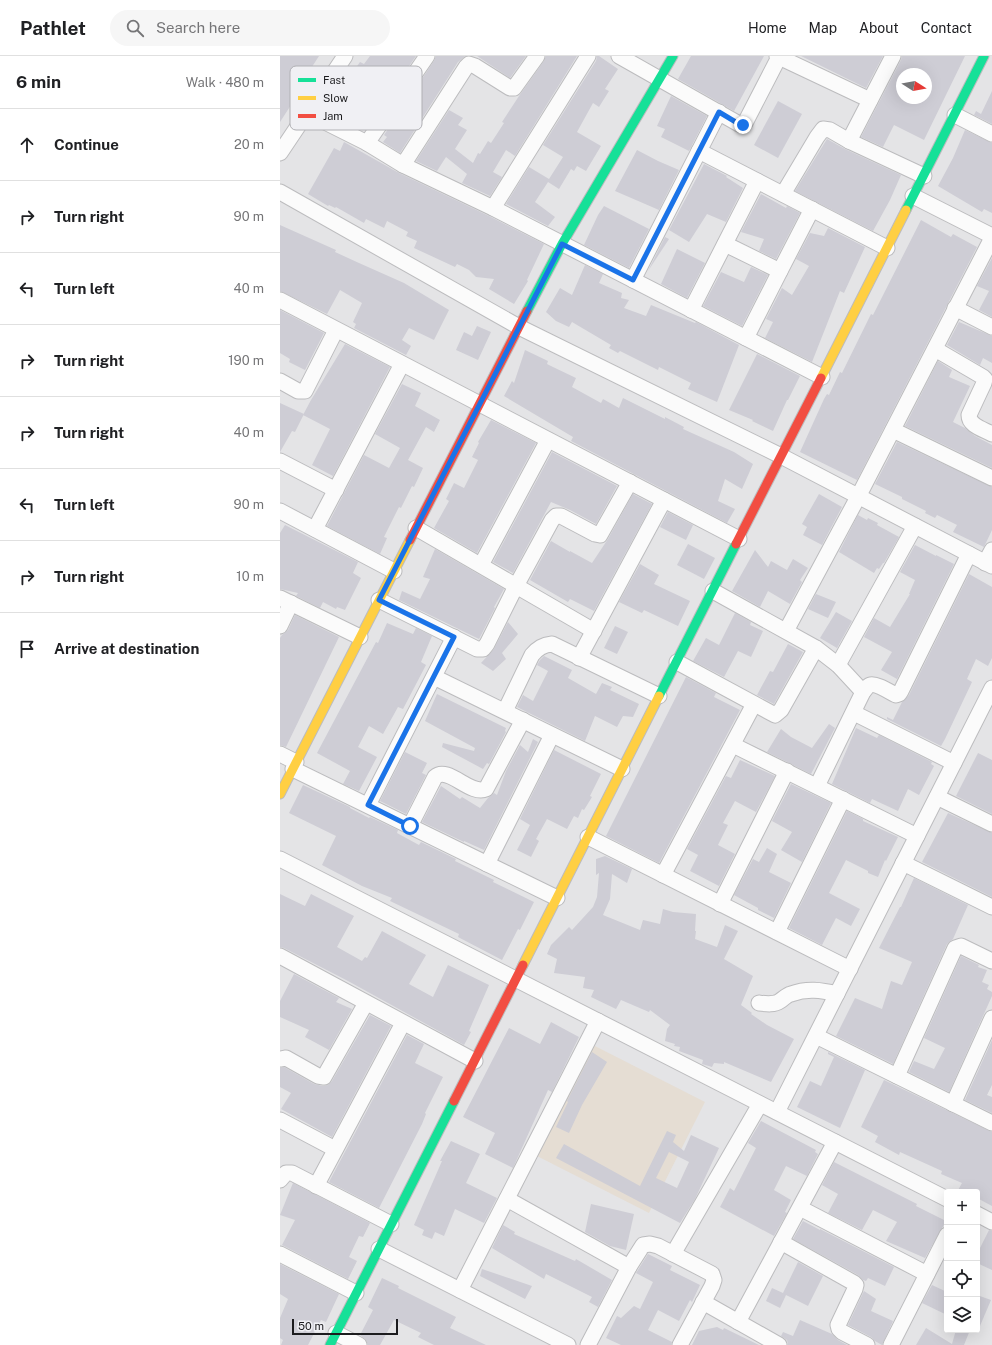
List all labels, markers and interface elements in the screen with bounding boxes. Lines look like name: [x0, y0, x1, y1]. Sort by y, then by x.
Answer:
search box: [110, 10, 390, 46]
text: Pathlet: [20, 17, 86, 39]
icon: search: [124, 17, 146, 39]
text: Search here: [156, 19, 240, 36]
text: Home: [748, 20, 787, 36]
text: Map: [809, 20, 837, 36]
text: About: [859, 20, 899, 36]
text: Contact: [921, 20, 972, 36]
legend: [290, 66, 422, 130]
north arrow: [896, 68, 932, 104]
text: 6 min: [16, 72, 61, 92]
text: Fast: [323, 74, 345, 86]
text: Walk · 480 m: [186, 75, 264, 90]
text: Slow: [323, 92, 349, 104]
text: Jam: [323, 110, 343, 122]
route end: [734, 116, 752, 134]
icon: ahead: [16, 134, 38, 156]
text: Continue: [54, 136, 119, 153]
text: 20 m: [234, 137, 264, 152]
icon: right: [16, 206, 38, 228]
text: Turn right: [54, 208, 124, 225]
text: 90 m: [234, 209, 264, 224]
icon: left: [16, 278, 38, 300]
text: Turn left: [54, 280, 115, 297]
text: 40 m: [233, 281, 264, 296]
icon: right: [16, 350, 38, 372]
text: Turn right: [54, 352, 124, 369]
text: 190 m: [228, 353, 264, 368]
icon: right: [16, 422, 38, 444]
text: Turn right: [54, 424, 124, 441]
text: 40 m: [233, 425, 264, 440]
icon: left: [16, 494, 38, 516]
text: Turn left: [54, 496, 115, 513]
text: 90 m: [234, 497, 264, 512]
icon: right: [16, 566, 38, 588]
text: Turn right: [54, 568, 124, 585]
text: 10 m: [236, 569, 264, 584]
icon: arrive: [16, 638, 38, 660]
text: Arrive at destination: [54, 640, 199, 657]
route start: [401, 817, 419, 835]
map controls: [944, 1189, 980, 1333]
button: +: [944, 1189, 980, 1225]
button: −: [944, 1225, 980, 1261]
button: locate: [944, 1261, 980, 1297]
button: layers: [944, 1297, 980, 1333]
scale bar: [292, 1317, 398, 1336]
text: 50 m: [298, 1320, 324, 1332]

